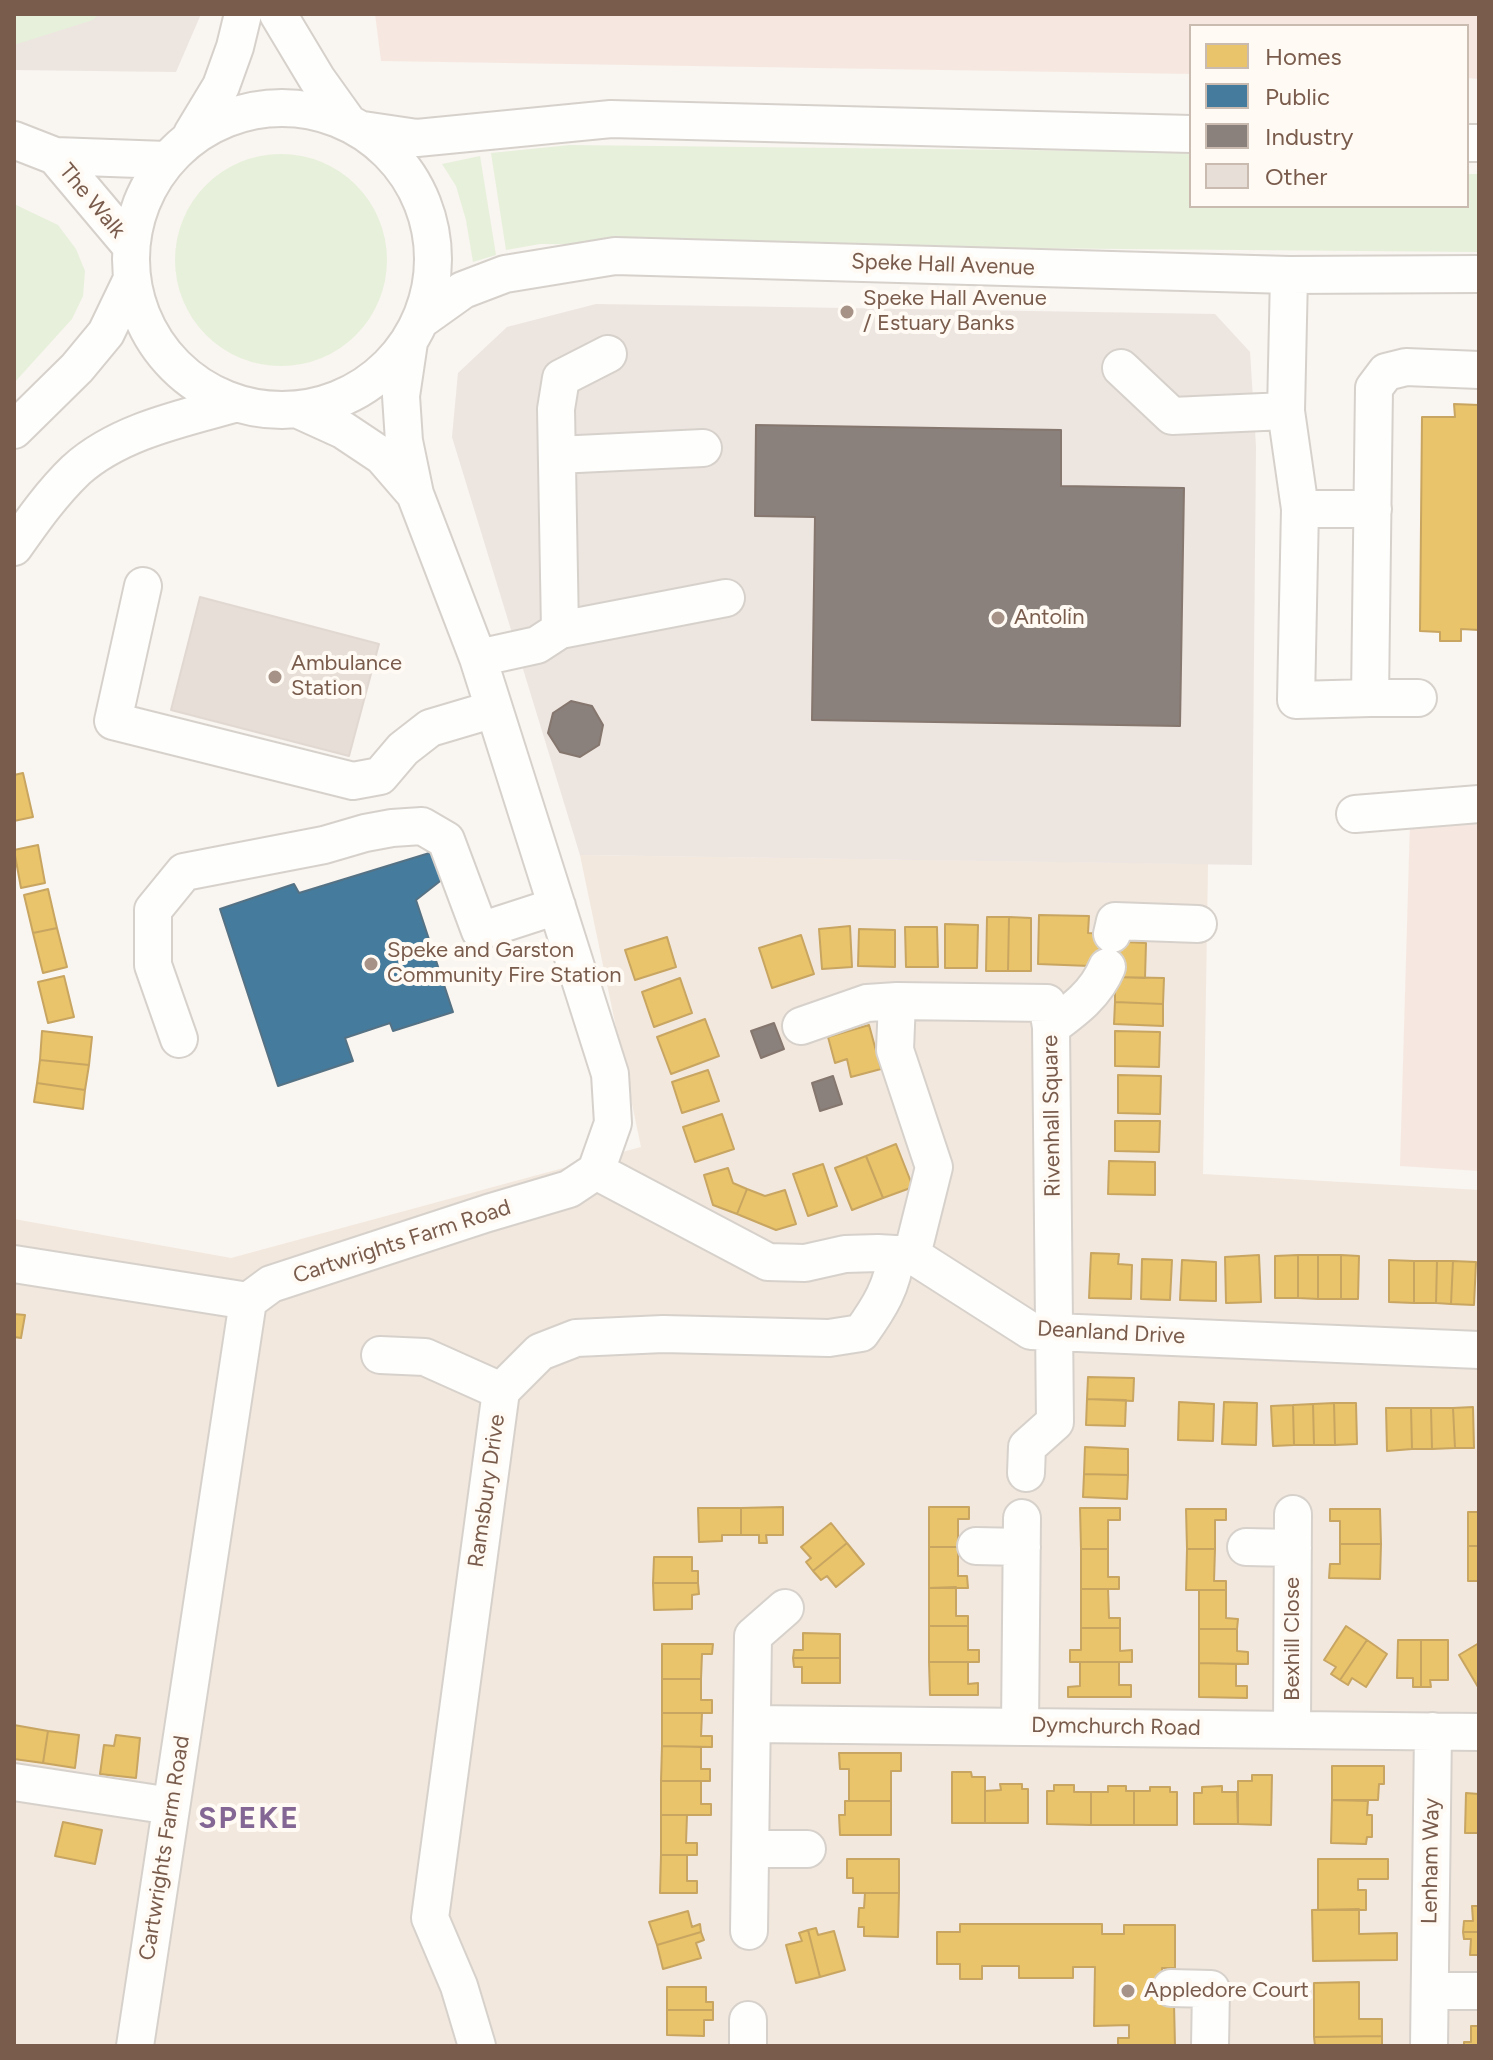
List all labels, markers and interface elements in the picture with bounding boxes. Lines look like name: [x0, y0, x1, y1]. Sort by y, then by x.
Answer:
legend: [1189, 24, 1469, 208]
text: Homes: [1265, 42, 1342, 71]
text: Public: [1265, 82, 1330, 111]
text: Industry: [1265, 122, 1353, 151]
street label: The Walk: [53, 158, 131, 244]
text: Other: [1265, 162, 1327, 191]
street label: Speke Hall Avenue: [851, 249, 1035, 281]
place label: Speke Hall Avenue / Estuary Banks: [863, 286, 1047, 338]
marker: Speke Hall Avenue / Estuary Banks: [838, 303, 856, 321]
place label: Antolin: [1014, 605, 1084, 631]
marker: Antolin: [989, 609, 1007, 627]
place label: Ambulance Station: [291, 651, 402, 702]
marker: Ambulance Station: [266, 668, 284, 686]
place label: Speke and Garston Community Fire Station: [387, 938, 621, 990]
marker: Speke and Garston Community Fire Station: [362, 955, 380, 973]
street label: Rivenhall Square: [1037, 1035, 1067, 1197]
street label: Cartwrights Farm Road: [290, 1194, 514, 1290]
street label: Deanland Drive: [1036, 1316, 1186, 1350]
street label: Ramsbury Drive: [463, 1413, 511, 1569]
street label: Bexhill Close: [1280, 1577, 1306, 1701]
street label: Dymchurch Road: [1031, 1712, 1201, 1742]
street label: Cartwrights Farm Road: [134, 1734, 196, 1962]
street label: Lenham Way: [1417, 1798, 1445, 1924]
district label: SPEKE: [198, 1801, 300, 1837]
place label: Appledore Court: [1144, 1978, 1309, 2004]
marker: Appledore Court: [1119, 1982, 1137, 2000]

